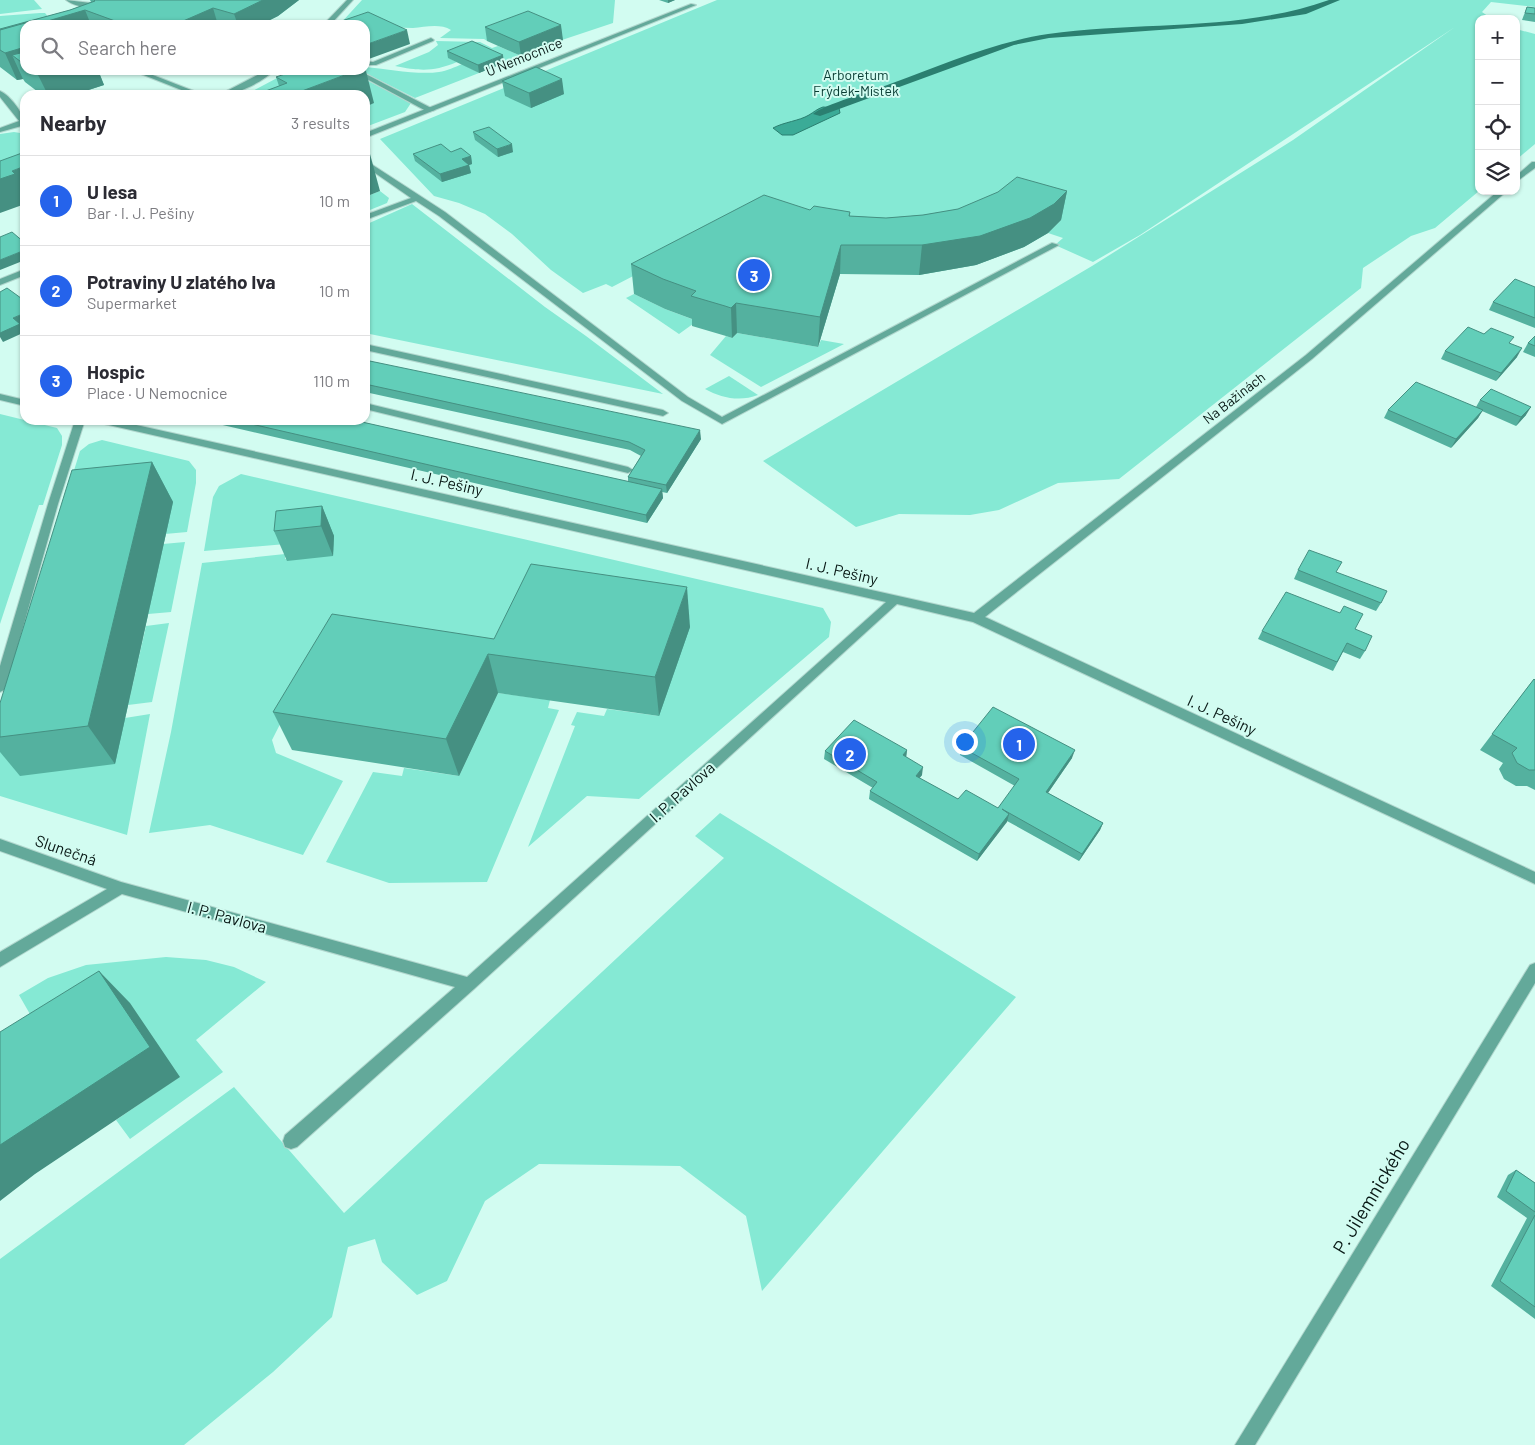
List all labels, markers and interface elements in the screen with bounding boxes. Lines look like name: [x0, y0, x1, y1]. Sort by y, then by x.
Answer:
map controls: [1475, 15, 1520, 195]
button: +: [1475, 15, 1520, 60]
search box: [20, 20, 370, 75]
street label: U Nemocnice: [483, 33, 565, 80]
icon: search: [38, 34, 66, 62]
text: Search here: [78, 36, 177, 59]
button: −: [1475, 60, 1520, 105]
park label: Arboretum Frýdek-Místek: [813, 66, 899, 99]
button: locate: [1475, 105, 1520, 150]
text: Nearby: [40, 110, 106, 135]
text: 3 results: [291, 113, 350, 132]
button: layers: [1475, 150, 1520, 195]
text: U lesa: [87, 180, 137, 203]
text: 1: [53, 191, 59, 210]
text: 10 m: [319, 191, 350, 210]
text: Bar · I. J. Pešiny: [87, 203, 194, 222]
pin: 3: [738, 256, 770, 294]
text: Potraviny U zlatého lva: [87, 270, 275, 293]
text: 2: [52, 281, 60, 300]
text: 10 m: [319, 281, 350, 300]
text: Supermarket: [87, 293, 177, 312]
text: Hospic: [87, 360, 145, 383]
street label: Na Bažinách: [1199, 368, 1268, 427]
text: 3: [52, 371, 60, 390]
text: 110 m: [313, 371, 350, 390]
text: Place · U Nemocnice: [87, 383, 227, 402]
street label: I. J. Pešiny: [409, 464, 486, 499]
street label: I. J. Pešiny: [804, 553, 881, 588]
street label: I. J. Pešiny: [1185, 690, 1260, 739]
pin: 1: [1003, 725, 1035, 763]
your location: [952, 729, 978, 755]
pin: 2: [834, 735, 866, 773]
street label: I. P. Pavlova: [645, 757, 718, 826]
street label: Slunečná: [33, 830, 99, 869]
street label: I. P. Pavlova: [185, 897, 269, 936]
street label: P. Jilemnického: [1327, 1134, 1414, 1258]

